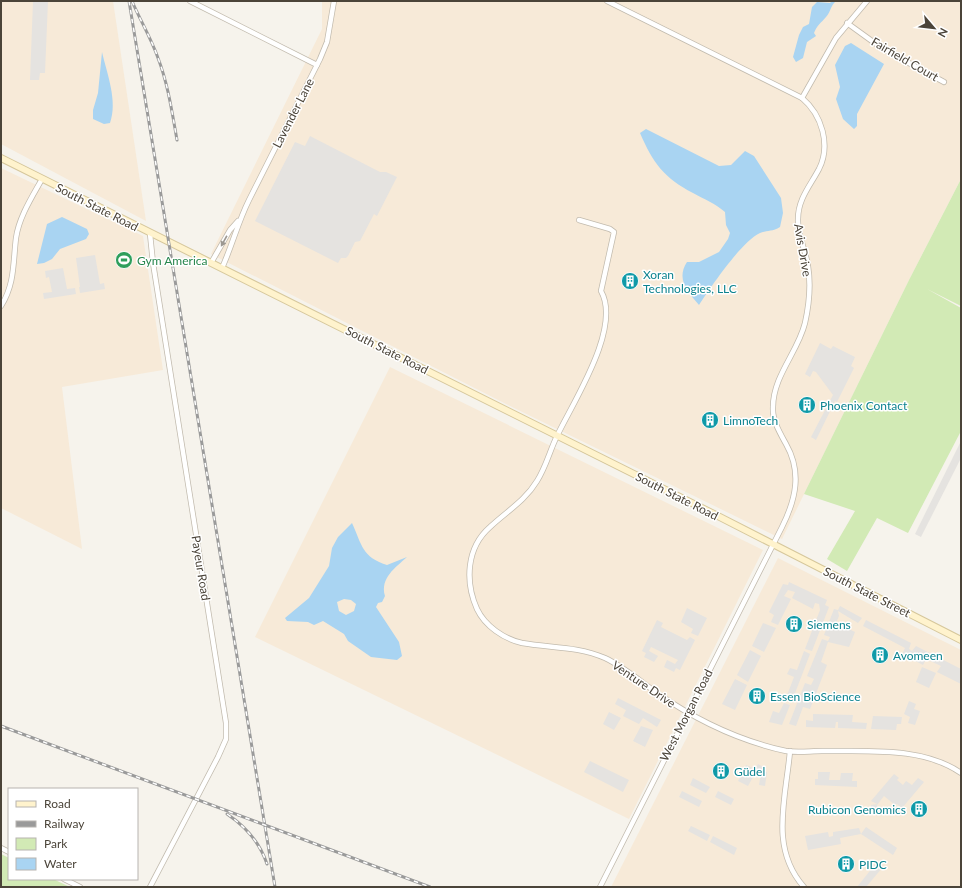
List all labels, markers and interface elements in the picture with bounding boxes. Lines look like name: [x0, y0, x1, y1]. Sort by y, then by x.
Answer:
north arrow: [914, 8, 954, 48]
text: N: [936, 26, 951, 40]
street label: Fairfield Court: [869, 34, 942, 85]
street label: Lavender Lane: [269, 76, 317, 150]
street label: South State Road: [53, 180, 141, 234]
street label: Avis Drive: [791, 222, 815, 278]
one-way arrow: [221, 235, 227, 247]
sports icon: Gym America: [114, 250, 134, 270]
place label: Gym America: [137, 253, 208, 268]
place label: Xoran Technologies, LLC: [643, 267, 737, 296]
building icon: Xoran Technologies, LLC: [620, 271, 640, 291]
street label: South State Road: [343, 323, 431, 377]
building icon: Phoenix Contact: [797, 395, 817, 415]
place label: Phoenix Contact: [820, 398, 908, 413]
building icon: LimnoTech: [700, 410, 720, 430]
place label: LimnoTech: [723, 413, 778, 428]
street label: South State Road: [633, 469, 721, 523]
street label: Payeur Road: [188, 534, 214, 602]
street label: South State Street: [821, 564, 914, 621]
building icon: Siemens: [784, 614, 804, 634]
place label: Siemens: [807, 617, 851, 632]
building icon: Avomeen: [870, 645, 890, 665]
place label: Avomeen: [893, 648, 943, 663]
street label: Venture Drive: [609, 657, 679, 711]
street label: West Morgan Road: [656, 666, 716, 764]
building icon: Essen BioScience: [747, 686, 767, 706]
place label: Essen BioScience: [770, 689, 861, 704]
building icon: Güdel: [711, 761, 731, 781]
place label: Güdel: [734, 764, 765, 779]
legend: [8, 788, 138, 880]
text: Road: [44, 796, 71, 811]
building icon: Rubicon Genomics: [909, 799, 929, 819]
place label: Rubicon Genomics: [808, 802, 906, 817]
text: Railway: [44, 816, 85, 831]
text: Park: [44, 836, 68, 851]
building icon: PIDC: [836, 854, 856, 874]
text: Water: [44, 856, 77, 871]
place label: PIDC: [859, 857, 887, 872]

